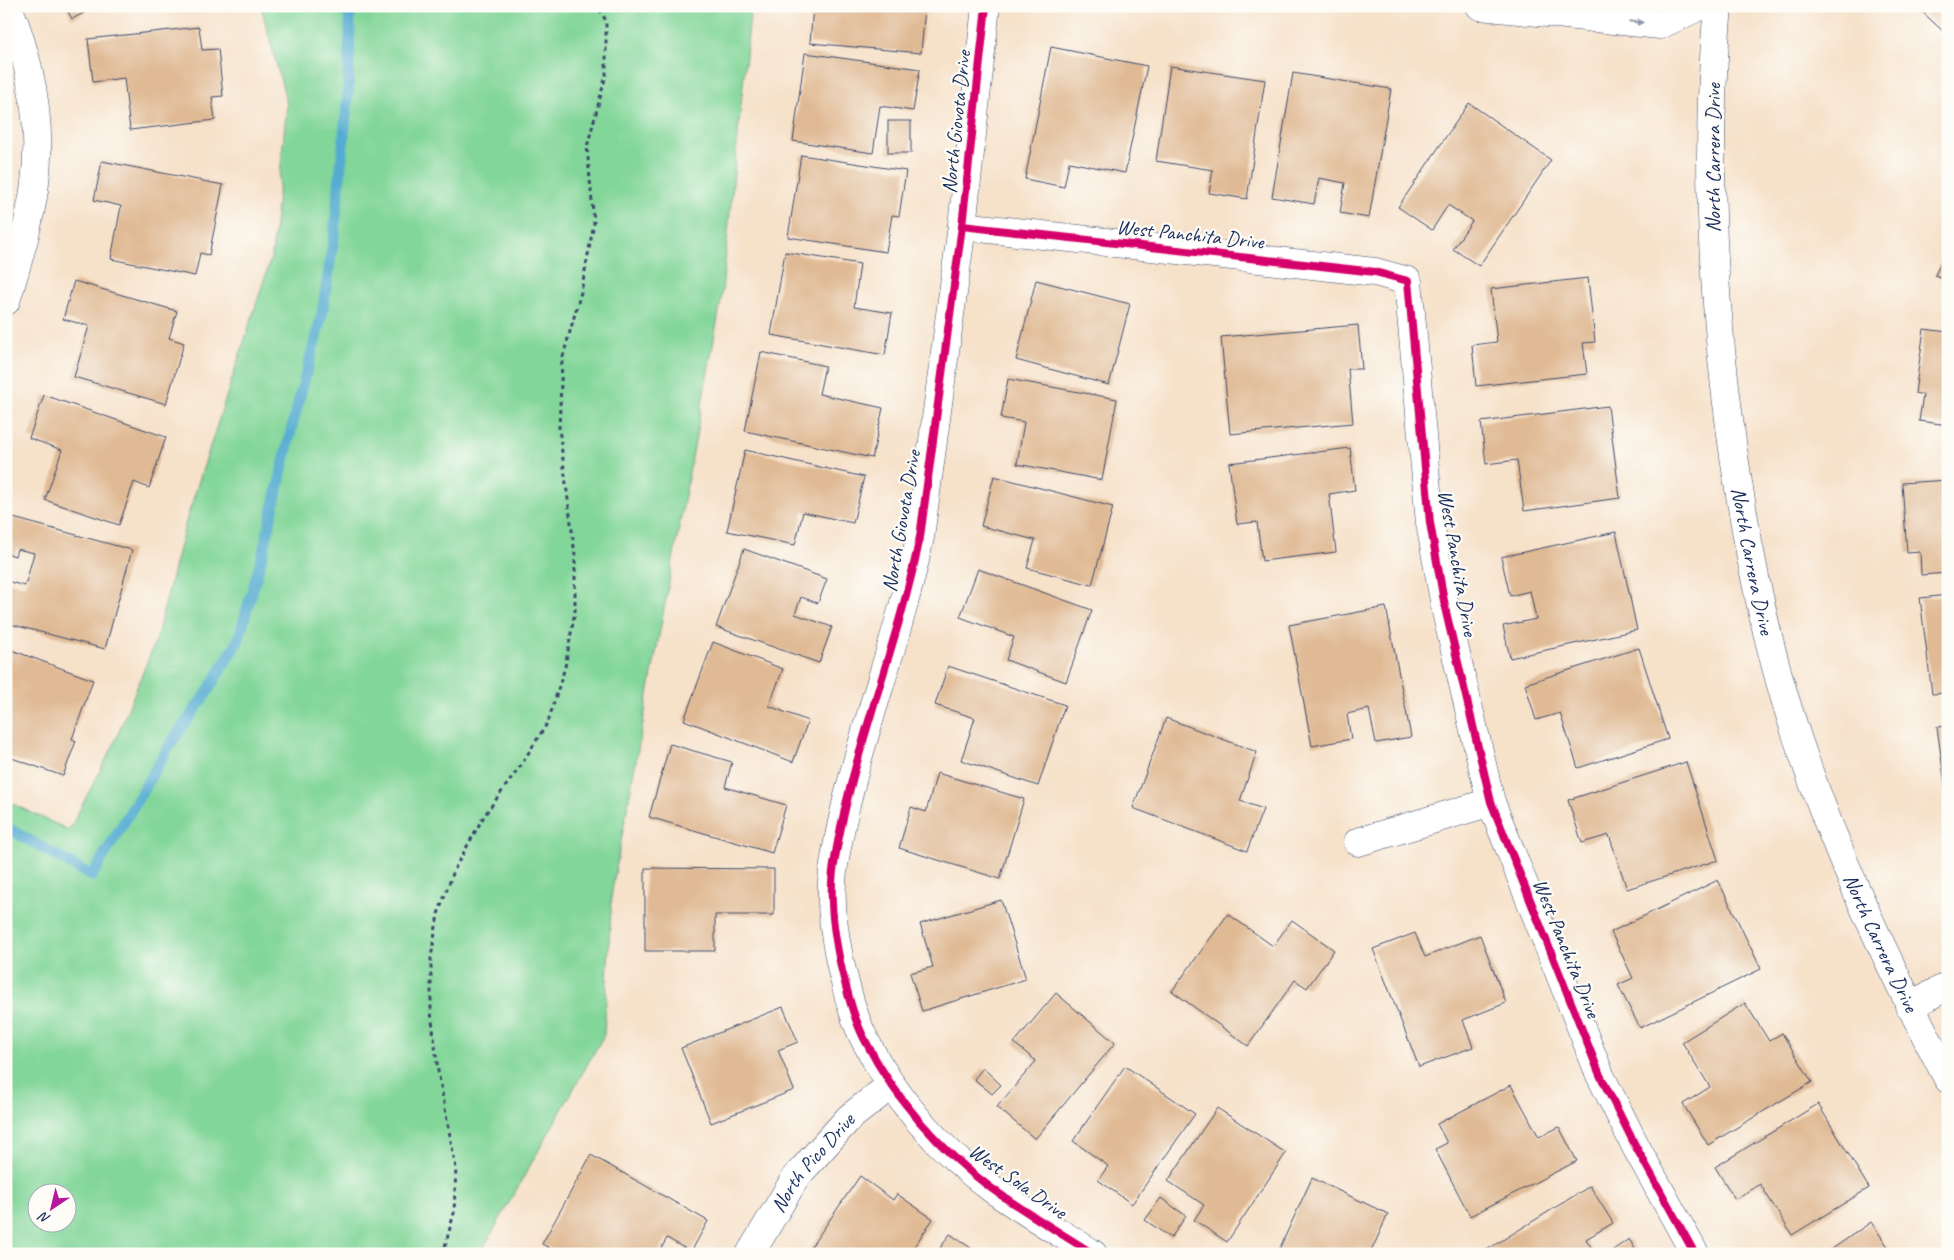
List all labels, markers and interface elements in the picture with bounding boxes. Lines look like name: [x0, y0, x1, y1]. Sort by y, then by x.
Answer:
one-way arrow: [1628, 19, 1644, 27]
street label: North Giovota Drive: [936, 47, 977, 195]
street label: North Carrera Drive: [1700, 82, 1726, 233]
street label: West Panchita Drive: [1115, 213, 1266, 255]
street label: North Giovota Drive: [876, 446, 927, 594]
street label: North Carrera Drive: [1726, 486, 1780, 638]
street label: West Panchita Drive: [1432, 488, 1484, 639]
street label: North Carrera Drive: [1838, 870, 1925, 1017]
street label: West Panchita Drive: [1527, 875, 1607, 1022]
street label: North Pico Drive: [765, 1107, 861, 1217]
street label: West Sola Drive: [964, 1138, 1073, 1225]
north arrow: [28, 1182, 78, 1232]
text: N: [34, 1207, 53, 1228]

